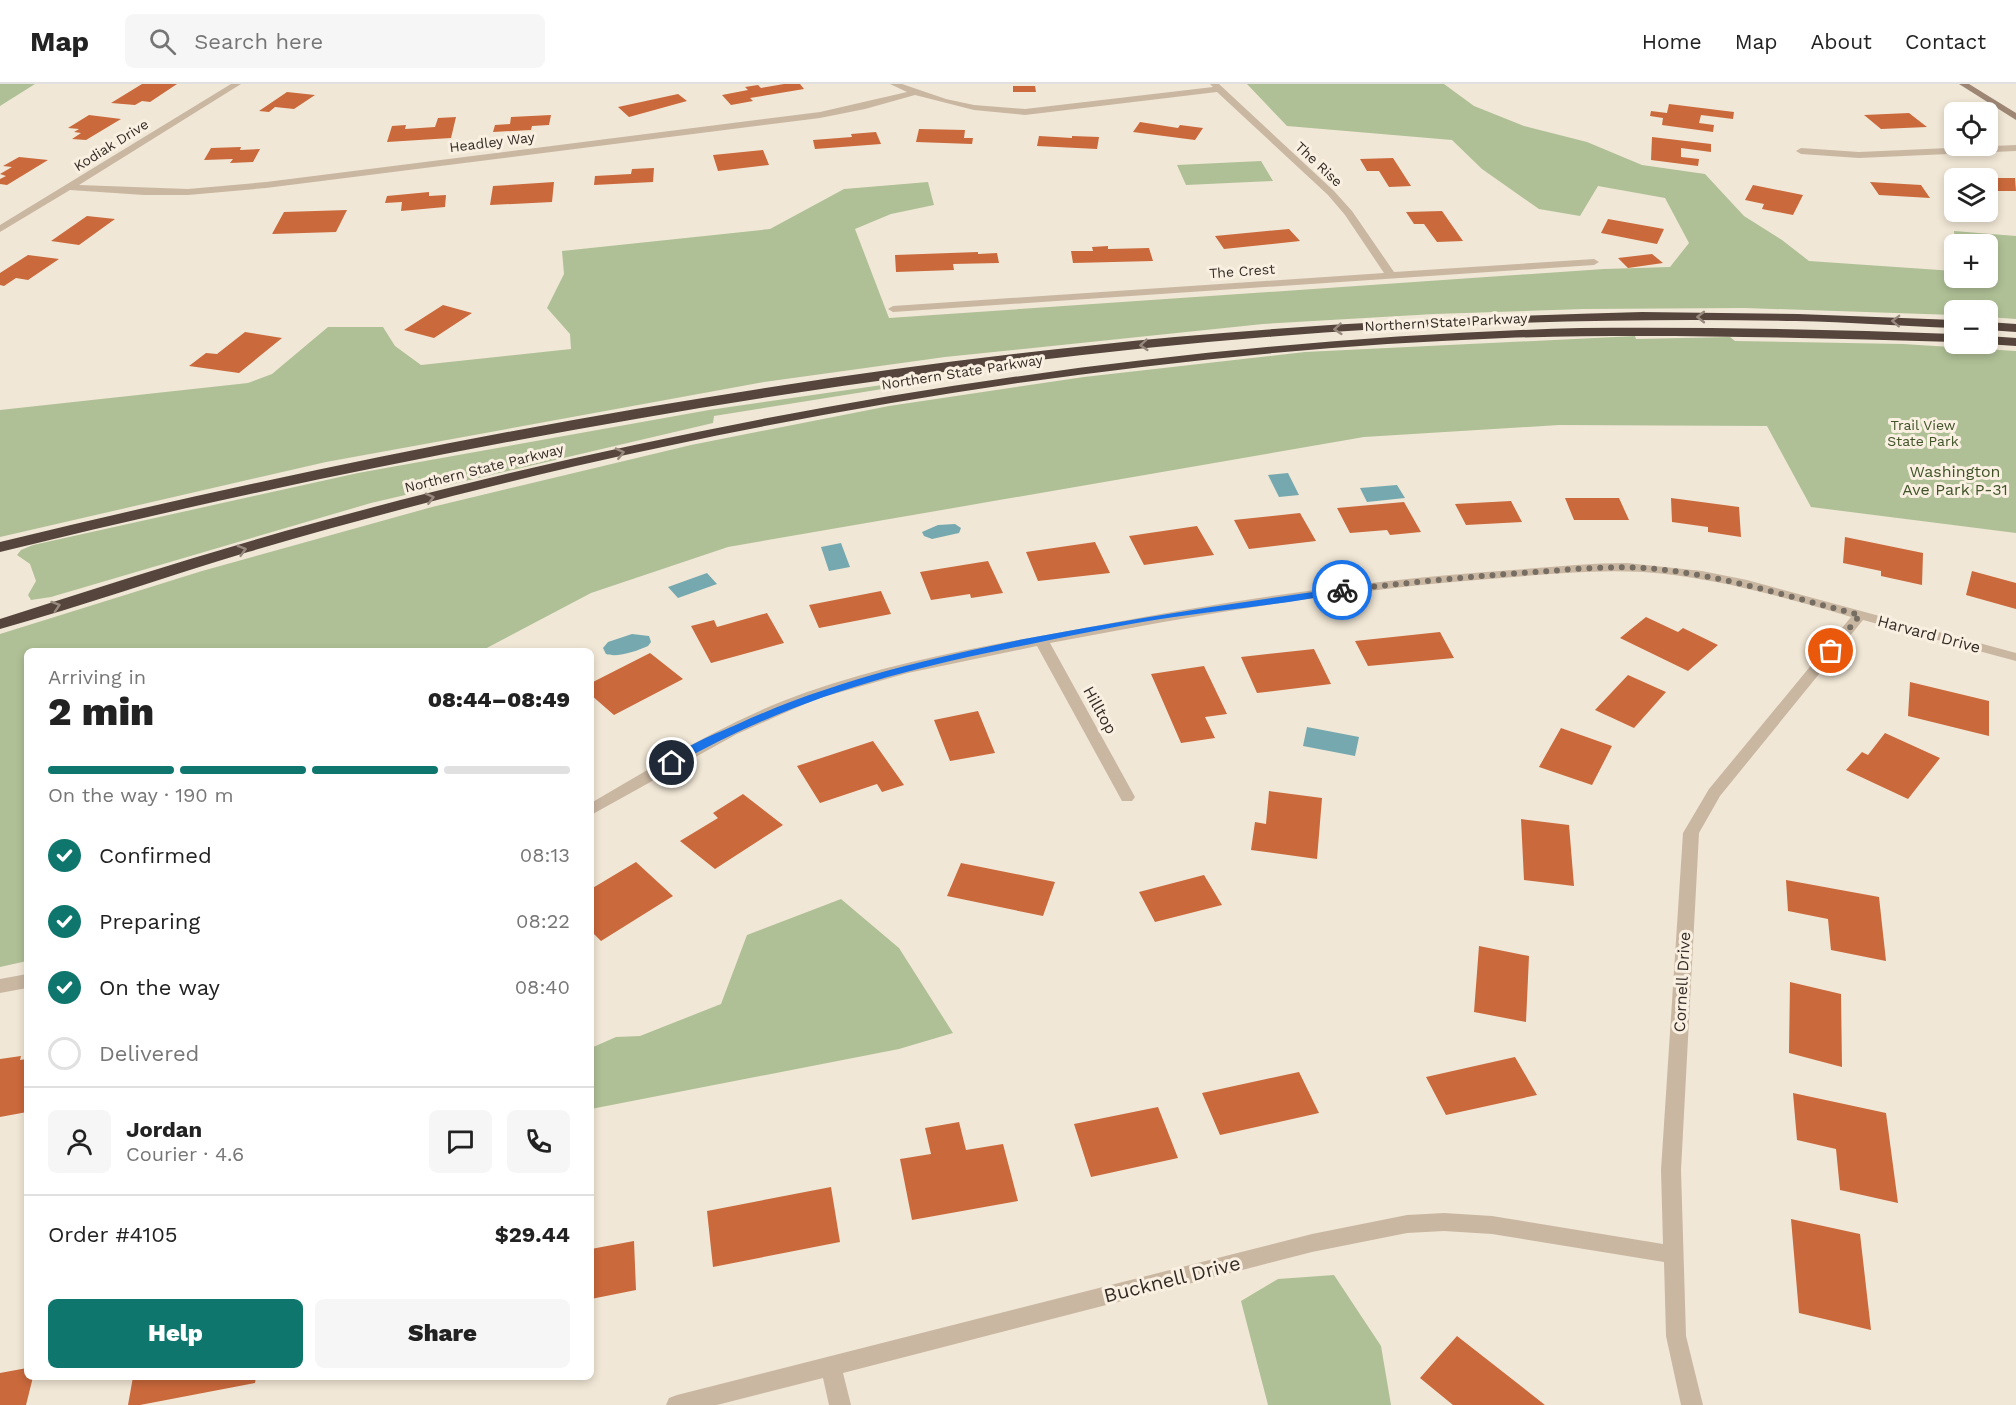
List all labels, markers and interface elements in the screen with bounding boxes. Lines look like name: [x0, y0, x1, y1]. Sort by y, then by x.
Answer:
search box: [125, 14, 545, 68]
text: Map: [30, 25, 89, 58]
icon: search: [146, 25, 179, 58]
text: Search here: [194, 29, 323, 54]
text: Home: [1642, 29, 1702, 54]
text: Map: [1735, 29, 1778, 54]
text: About: [1811, 29, 1872, 54]
text: Contact: [1905, 29, 1986, 54]
map controls: [1944, 102, 1998, 354]
button: locate: [1944, 102, 1998, 156]
street label: Kodiak Drive: [71, 116, 151, 174]
street label: Headley Way: [448, 129, 536, 155]
street label: The Rise: [1292, 138, 1346, 190]
button: layers: [1944, 168, 1998, 222]
button: +: [1944, 234, 1998, 288]
street label: The Crest: [1208, 261, 1276, 281]
button: −: [1944, 300, 1998, 354]
street label: Northern State Parkway: [1364, 310, 1529, 334]
one-way arrow: [1697, 311, 1706, 323]
one-way arrow: [1892, 315, 1901, 328]
one-way arrow: [1334, 322, 1343, 335]
one-way arrow: [1140, 338, 1149, 351]
street label: Northern State Parkway: [880, 351, 1045, 393]
park label: Trail View State Park: [1887, 417, 1959, 449]
street label: Northern State Parkway: [403, 440, 566, 496]
one-way arrow: [615, 447, 625, 460]
park label: Washington Ave Park P-31: [1902, 462, 2008, 499]
one-way arrow: [425, 493, 435, 506]
one-way arrow: [237, 544, 247, 557]
courier: [1312, 560, 1372, 620]
icon: bike: [1326, 574, 1359, 607]
one-way arrow: [50, 601, 61, 614]
street label: Harvard Drive: [1875, 611, 1983, 657]
pin: [1805, 625, 1856, 676]
icon: bag: [1814, 634, 1847, 667]
text: Arriving in: [48, 665, 146, 689]
street label: Hilltop: [1079, 683, 1121, 737]
text: 08:44–08:49: [428, 687, 570, 712]
text: 2 min: [48, 689, 154, 734]
pin: [646, 737, 697, 788]
icon: home: [655, 746, 688, 779]
text: On the way · 190 m: [48, 783, 234, 807]
icon: check: [48, 839, 81, 872]
text: Confirmed: [99, 843, 212, 868]
text: 08:13: [520, 843, 570, 867]
icon: check: [48, 905, 81, 938]
text: Preparing: [99, 909, 200, 934]
text: 08:22: [516, 909, 570, 933]
street label: Cornell Drive: [1670, 931, 1694, 1033]
icon: check: [48, 971, 81, 1004]
text: On the way: [99, 975, 220, 1000]
text: 08:40: [515, 975, 570, 999]
text: Delivered: [99, 1041, 199, 1066]
button: person: [48, 1110, 111, 1173]
button: chat: [429, 1110, 492, 1173]
button: phone: [507, 1110, 570, 1173]
text: Jordan: [126, 1117, 202, 1142]
text: Courier · 4.6: [126, 1142, 244, 1166]
text: Order #4105: [48, 1222, 178, 1247]
text: $29.44: [495, 1222, 570, 1247]
street label: Bucknell Drive: [1101, 1250, 1243, 1308]
button: Help: [48, 1299, 303, 1368]
button: Share: [315, 1299, 570, 1368]

